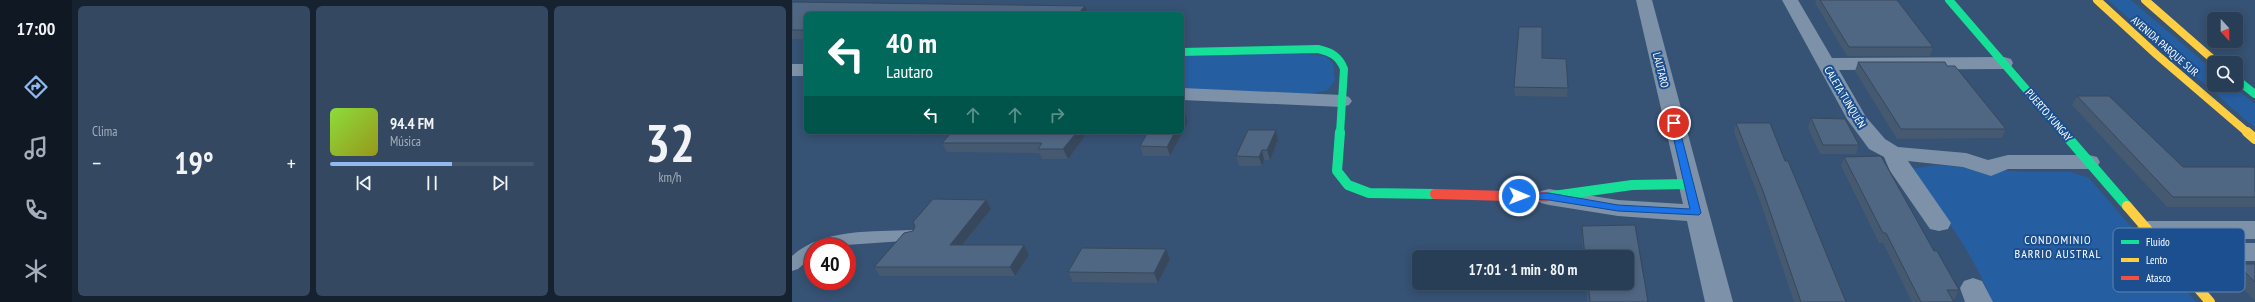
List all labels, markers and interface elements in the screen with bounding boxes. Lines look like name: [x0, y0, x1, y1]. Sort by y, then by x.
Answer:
north arrow: [2207, 12, 2243, 48]
map controls: [2207, 12, 2243, 92]
street label: AVENIDA PARQUE SUR: [2128, 13, 2202, 79]
text: 17:00: [17, 17, 55, 40]
text: 40 m: [886, 24, 937, 61]
icon: left: [820, 28, 872, 80]
street label: LAUTARO: [1650, 51, 1672, 89]
button: search: [2207, 56, 2243, 92]
text: Lautaro: [886, 60, 933, 83]
street label: CALETA TUNQUÉN: [1821, 64, 1869, 130]
icon: directions: [22, 73, 50, 101]
street label: PUERTO YUNGAY: [2023, 86, 2075, 144]
icon: left: [920, 104, 942, 126]
icon: ahead: [962, 104, 984, 126]
icon: ahead: [1004, 104, 1026, 126]
icon: right: [1046, 104, 1068, 126]
pin: [1657, 106, 1691, 140]
text: 32: [645, 109, 695, 176]
icon: arrive: [1663, 112, 1685, 134]
text: 94.4 FM: [390, 114, 434, 133]
text: Clima: [92, 123, 117, 140]
text: Música: [390, 133, 421, 150]
icon: music: [22, 134, 50, 162]
text: 19°: [174, 143, 214, 182]
text: −: [92, 149, 101, 177]
text: +: [287, 149, 296, 177]
text: km/h: [658, 169, 682, 186]
icon: previous: [353, 172, 375, 194]
icon: pause: [421, 172, 443, 194]
icon: next: [489, 172, 511, 194]
position arrow: [1498, 175, 1540, 217]
icon: phone: [22, 196, 50, 224]
legend: [2113, 228, 2245, 292]
district label: CONDOMINIO BARRIO AUSTRAL: [2014, 232, 2102, 261]
text: Fluido: [2146, 235, 2170, 249]
speed limit sign: 40: [804, 238, 856, 290]
text: Lento: [2146, 253, 2167, 267]
icon: climate: [22, 257, 50, 285]
text: 17:01 · 1 min · 80 m: [1469, 260, 1577, 279]
text: Atasco: [2146, 271, 2171, 285]

